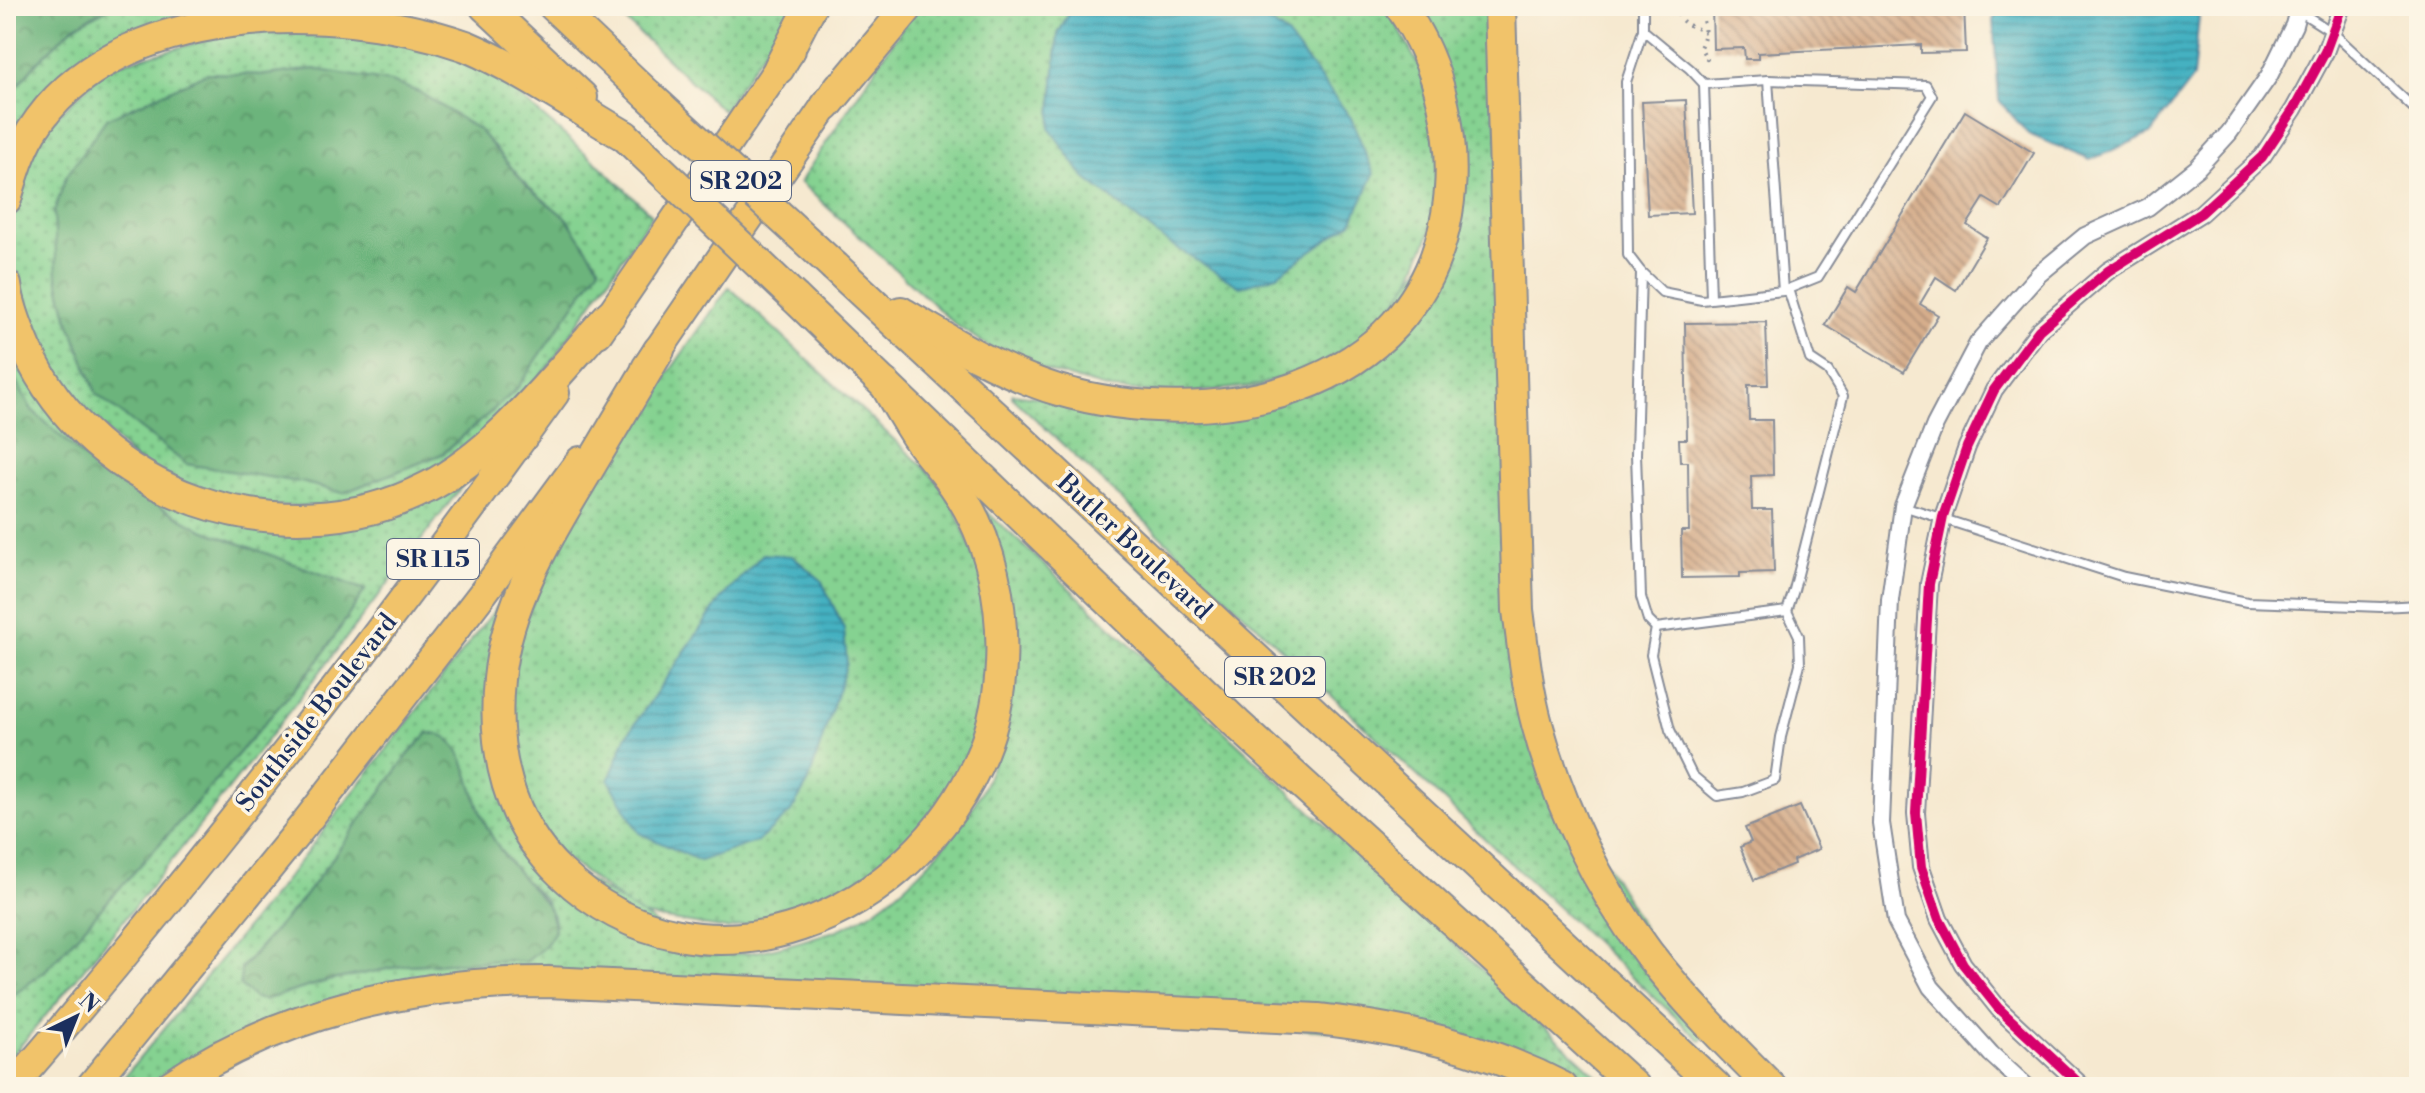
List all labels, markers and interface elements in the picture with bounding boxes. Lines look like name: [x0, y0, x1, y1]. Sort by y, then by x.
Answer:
road number: SR 202: [691, 161, 791, 201]
street label: Butler Boulevard: [1049, 466, 1219, 627]
road number: SR 115: [387, 539, 479, 579]
street label: Southside Boulevard: [229, 607, 404, 818]
road number: SR 202: [1225, 657, 1325, 697]
north arrow: [36, 977, 116, 1057]
text: N: [73, 988, 105, 1020]

